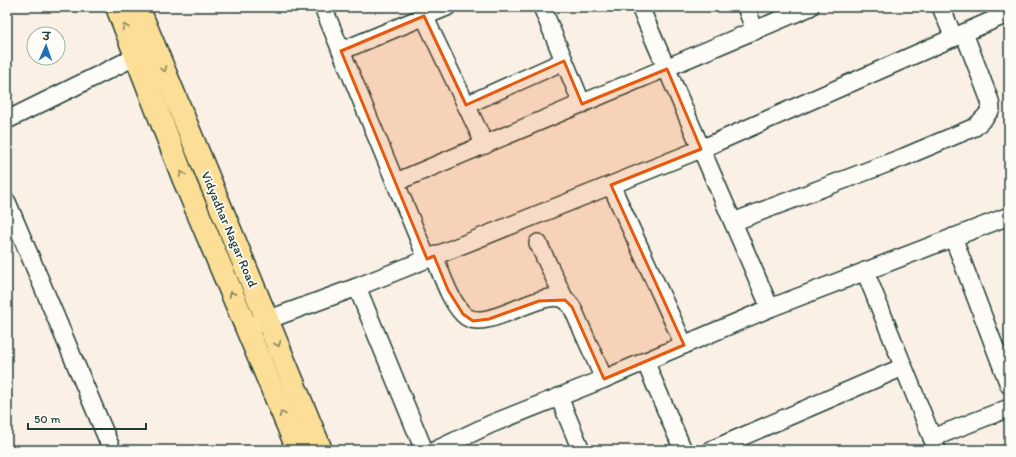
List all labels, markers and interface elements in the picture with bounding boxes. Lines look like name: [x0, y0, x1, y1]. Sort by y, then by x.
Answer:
one-way arrow: [121, 23, 129, 30]
north arrow: [26, 26, 66, 66]
text: उ: [41, 30, 52, 43]
one-way arrow: [159, 65, 167, 72]
street label: Vidyadhar Nagar Road: [198, 169, 261, 289]
one-way arrow: [178, 171, 186, 178]
one-way arrow: [229, 291, 237, 299]
one-way arrow: [273, 340, 281, 348]
scale bar: [28, 405, 146, 431]
one-way arrow: [279, 411, 287, 418]
text: 50 m: [34, 412, 60, 426]

